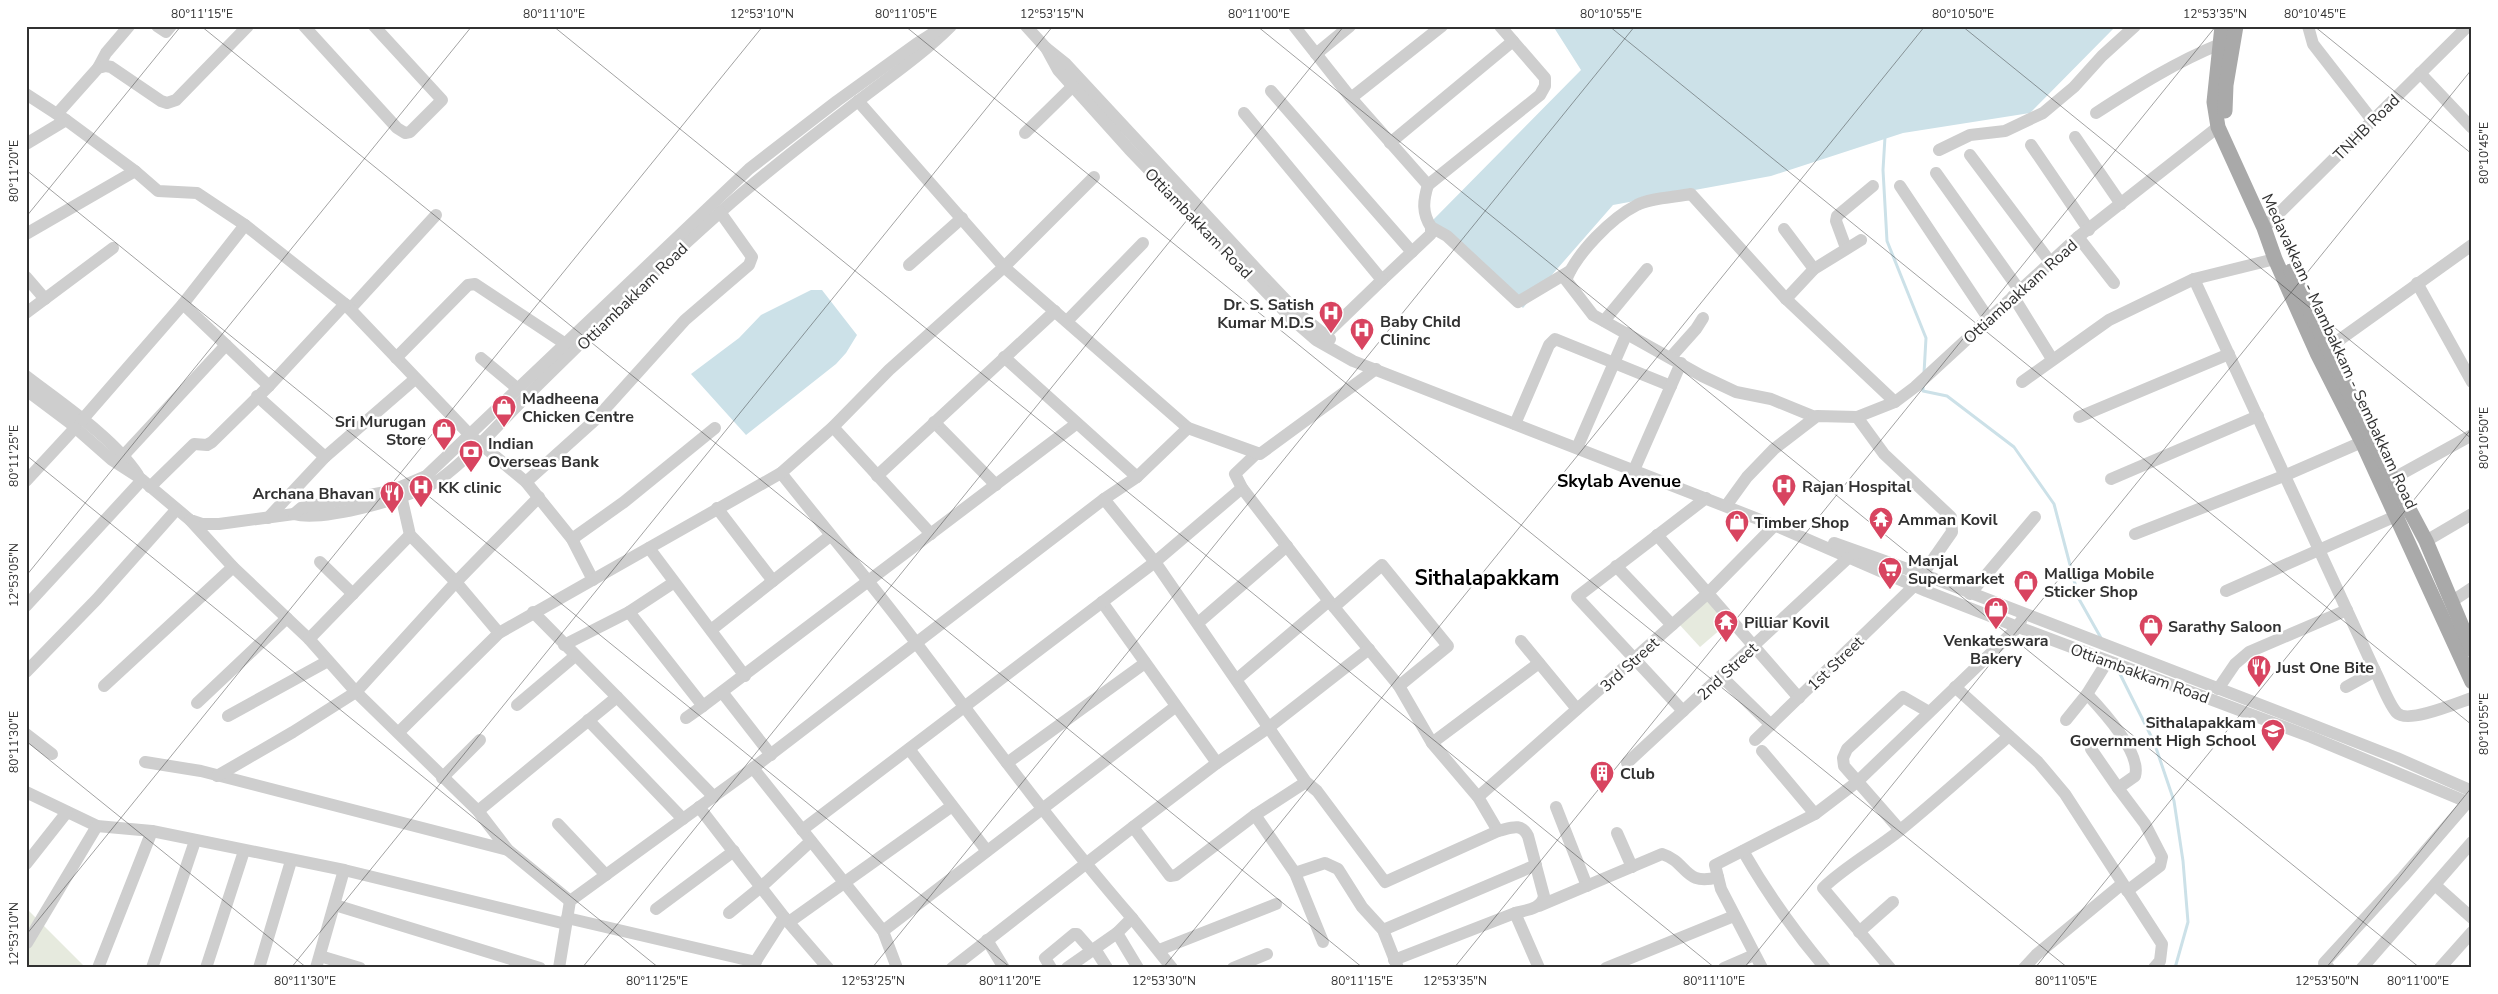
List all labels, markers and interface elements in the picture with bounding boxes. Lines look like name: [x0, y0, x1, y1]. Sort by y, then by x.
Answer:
text: 80°11'15"E: [171, 6, 233, 22]
text: 80°11'10"E: [523, 6, 585, 22]
text: 12°53'10"N: [730, 6, 794, 22]
text: 80°11'05"E: [875, 6, 937, 22]
text: 12°53'15"N: [1020, 6, 1084, 22]
text: 80°11'00"E: [1228, 6, 1290, 22]
text: 80°10'55"E: [1580, 6, 1642, 22]
text: 80°10'50"E: [1932, 6, 1994, 22]
text: 12°53'35"N: [2183, 6, 2247, 22]
text: 80°10'45"E: [2284, 6, 2346, 22]
street label: TNHB Road: [2329, 90, 2405, 166]
text: 80°10'45"E: [2476, 122, 2492, 184]
text: 80°11'20"E: [6, 140, 22, 202]
street label: Ottiambakkam Road: [1140, 163, 1257, 284]
street label: Medavakkam - Mambakkam - Sembakkam Road: [2256, 190, 2422, 513]
street label: Ottiambakkam Road: [1959, 235, 2082, 349]
street label: Ottiambakkam Road: [572, 238, 693, 355]
place label: Dr. S. Satish Kumar M.D.S: [1217, 294, 1314, 334]
hospital icon: Dr. S. Satish Kumar M.D.S: [1318, 300, 1344, 334]
place label: Baby Child Clininc: [1380, 311, 1461, 351]
hospital icon: Baby Child Clininc: [1349, 317, 1375, 351]
place label: Madheena Chicken Centre: [522, 388, 634, 428]
shop icon: Madheena Chicken Centre: [491, 394, 517, 428]
text: 80°10'50"E: [2476, 407, 2492, 469]
place label: Sri Murugan Store: [335, 411, 426, 451]
shop icon: Sri Murugan Store: [431, 417, 457, 451]
text: 80°11'25"E: [6, 425, 22, 487]
place label: Indian Overseas Bank: [488, 433, 599, 473]
bank icon: Indian Overseas Bank: [458, 439, 484, 473]
district label: Skylab Avenue: [1557, 469, 1681, 493]
hospital icon: Rajan Hospital: [1771, 473, 1797, 507]
hospital icon: KK clinic: [408, 474, 434, 508]
place label: Rajan Hospital: [1802, 476, 1911, 498]
place label: KK clinic: [438, 477, 502, 499]
restaurant icon: Archana Bhavan: [379, 480, 405, 514]
place label: Archana Bhavan: [252, 483, 374, 505]
temple icon: Amman Kovil: [1868, 506, 1894, 540]
shop icon: Timber Shop: [1724, 509, 1750, 543]
place label: Amman Kovil: [1898, 509, 1998, 531]
place label: Timber Shop: [1754, 512, 1849, 534]
text: 12°53'05"N: [6, 543, 22, 607]
place label: Manjal Supermarket: [1908, 550, 2005, 590]
supermarket icon: Manjal Supermarket: [1877, 556, 1903, 590]
place label: Malliga Mobile Sticker Shop: [2044, 563, 2154, 603]
district label: Sithalapakkam: [1414, 564, 1560, 592]
shop icon: Malliga Mobile Sticker Shop: [2013, 569, 2039, 603]
shop icon: Venkateswara Bakery: [1983, 596, 2009, 630]
temple icon: Pilliar Kovil: [1713, 609, 1739, 643]
place label: Pilliar Kovil: [1744, 612, 1829, 634]
shop icon: Sarathy Saloon: [2138, 613, 2164, 647]
place label: Sarathy Saloon: [2168, 616, 2282, 638]
place label: Venkateswara Bakery: [1942, 630, 2049, 670]
street label: 1st Street: [1803, 631, 1869, 696]
street label: 3rd Street: [1595, 632, 1664, 697]
street label: 2nd Street: [1692, 638, 1763, 706]
street label: Ottiambakkam Road: [2067, 639, 2212, 709]
restaurant icon: Just One Bite: [2246, 654, 2272, 688]
place label: Just One Bite: [2275, 657, 2374, 679]
text: 80°10'55"E: [2476, 693, 2492, 755]
text: 80°11'30"E: [6, 711, 22, 773]
place label: Sithalapakkam Government High School: [2070, 712, 2256, 752]
school or university icon: Sithalapakkam Government High School: [2260, 718, 2286, 752]
building icon: Club: [1589, 760, 1615, 794]
place label: Club: [1620, 763, 1655, 785]
text: 12°53'10"N: [6, 902, 22, 966]
text: 80°11'30"E: [274, 973, 336, 989]
text: 80°11'25"E: [626, 973, 688, 989]
text: 12°53'25"N: [841, 973, 905, 989]
text: 80°11'20"E: [979, 973, 1041, 989]
text: 12°53'30"N: [1132, 973, 1196, 989]
text: 80°11'15"E: [1331, 973, 1393, 989]
text: 12°53'35"N: [1423, 973, 1487, 989]
text: 80°11'10"E: [1683, 973, 1745, 989]
text: 80°11'05"E: [2035, 973, 2097, 989]
text: 12°53'50"N: [2295, 973, 2359, 989]
text: 80°11'00"E: [2387, 973, 2449, 989]

